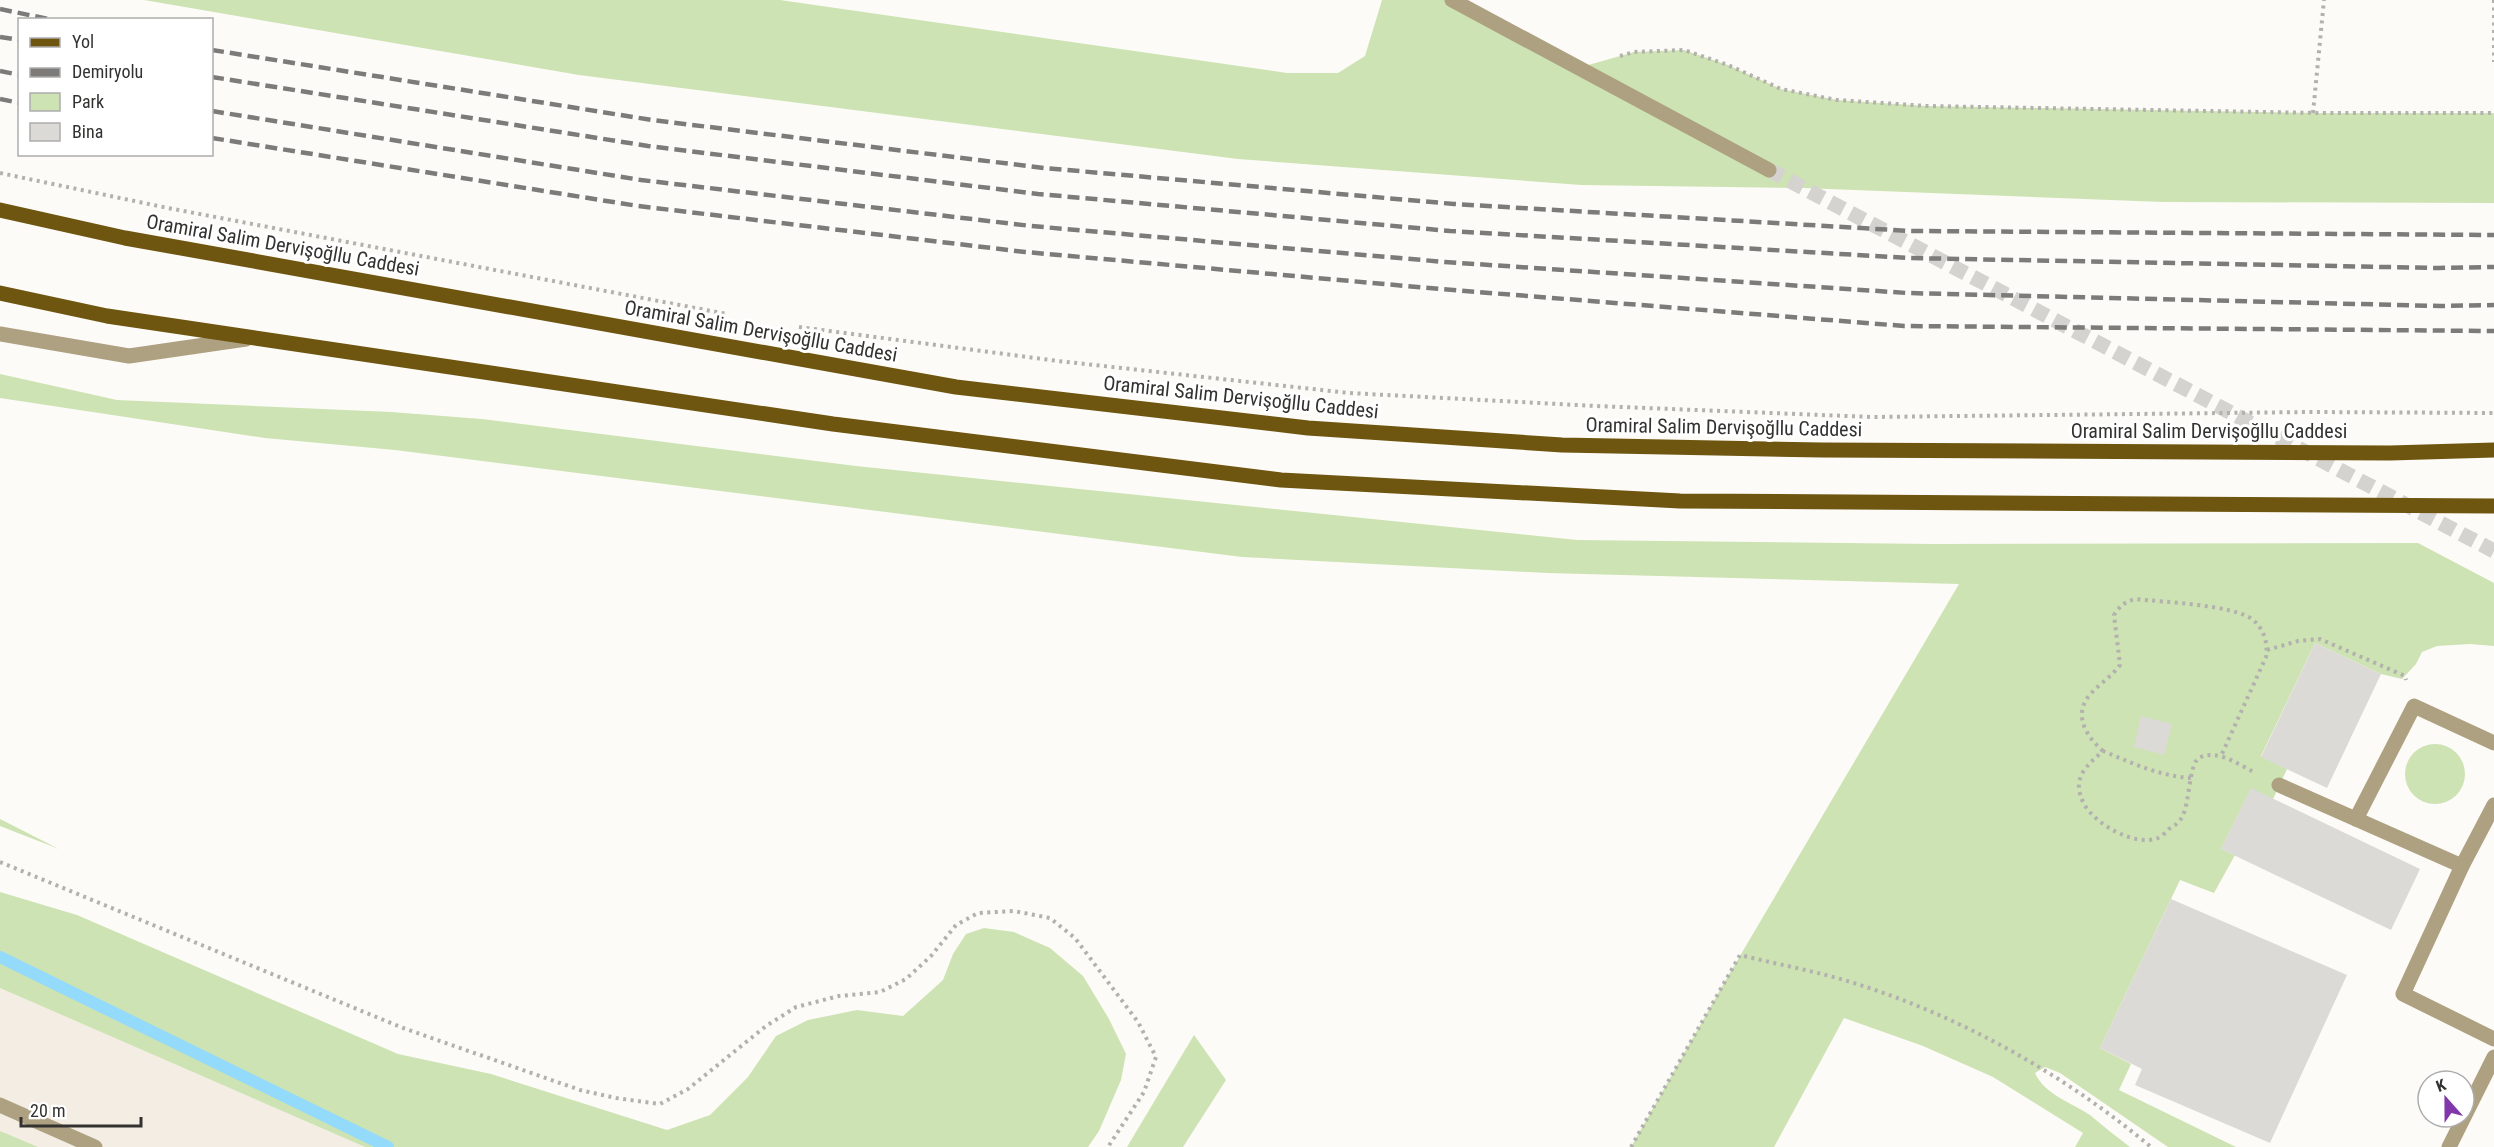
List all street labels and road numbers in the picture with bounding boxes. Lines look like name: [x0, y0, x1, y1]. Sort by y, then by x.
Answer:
street label: Oramiral Salim Dervişoğllu Caddesi: [145, 209, 421, 281]
street label: Oramiral Salim Dervişoğllu Caddesi: [623, 295, 899, 367]
street label: Oramiral Salim Dervişoğllu Caddesi: [1102, 371, 1380, 423]
street label: Oramiral Salim Dervişoğllu Caddesi: [1585, 413, 1863, 441]
street label: Oramiral Salim Dervişoğllu Caddesi: [2071, 419, 2347, 443]

